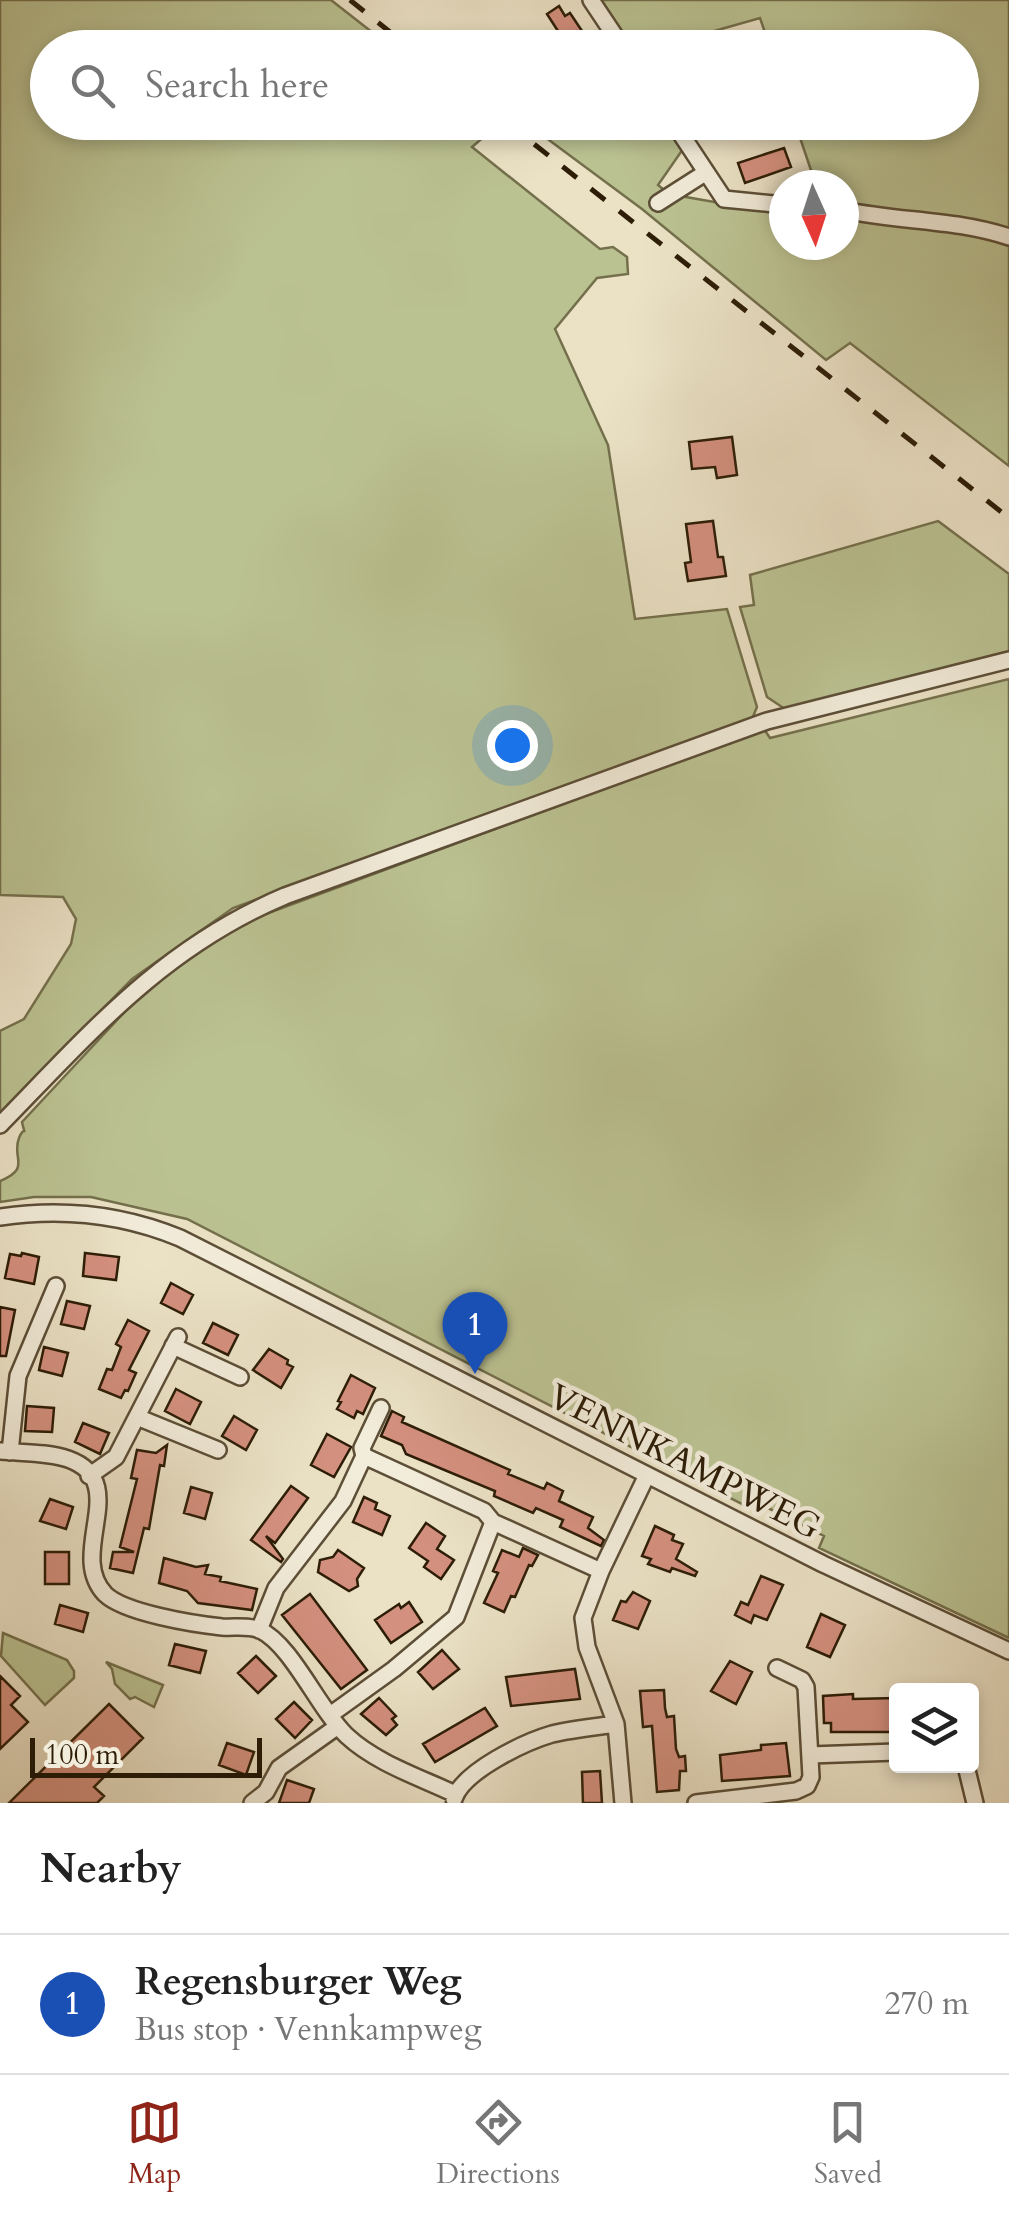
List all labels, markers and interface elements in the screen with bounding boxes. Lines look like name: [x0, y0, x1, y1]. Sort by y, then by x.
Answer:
search box: [30, 30, 979, 140]
icon: search: [65, 58, 120, 113]
text: Search here: [145, 59, 329, 111]
north arrow: [769, 170, 859, 260]
your location: [487, 720, 538, 771]
pin: 1: [442, 1292, 508, 1374]
street label: VENNKAMPWEG: [540, 1372, 829, 1551]
map controls: [889, 1683, 979, 1773]
button: layers: [889, 1683, 979, 1773]
scale bar: [30, 1733, 262, 1778]
text: 100 m: [45, 1736, 119, 1774]
text: Nearby: [40, 1840, 182, 1897]
text: Regensburger Weg: [135, 1956, 462, 2008]
text: 1: [64, 1982, 81, 2026]
text: 270 m: [884, 1982, 969, 2026]
text: Bus stop · Vennkampweg: [135, 2008, 482, 2052]
tab: Map: [127, 2095, 182, 2193]
tab: Directions: [436, 2095, 560, 2193]
tab: Saved: [814, 2095, 882, 2193]

